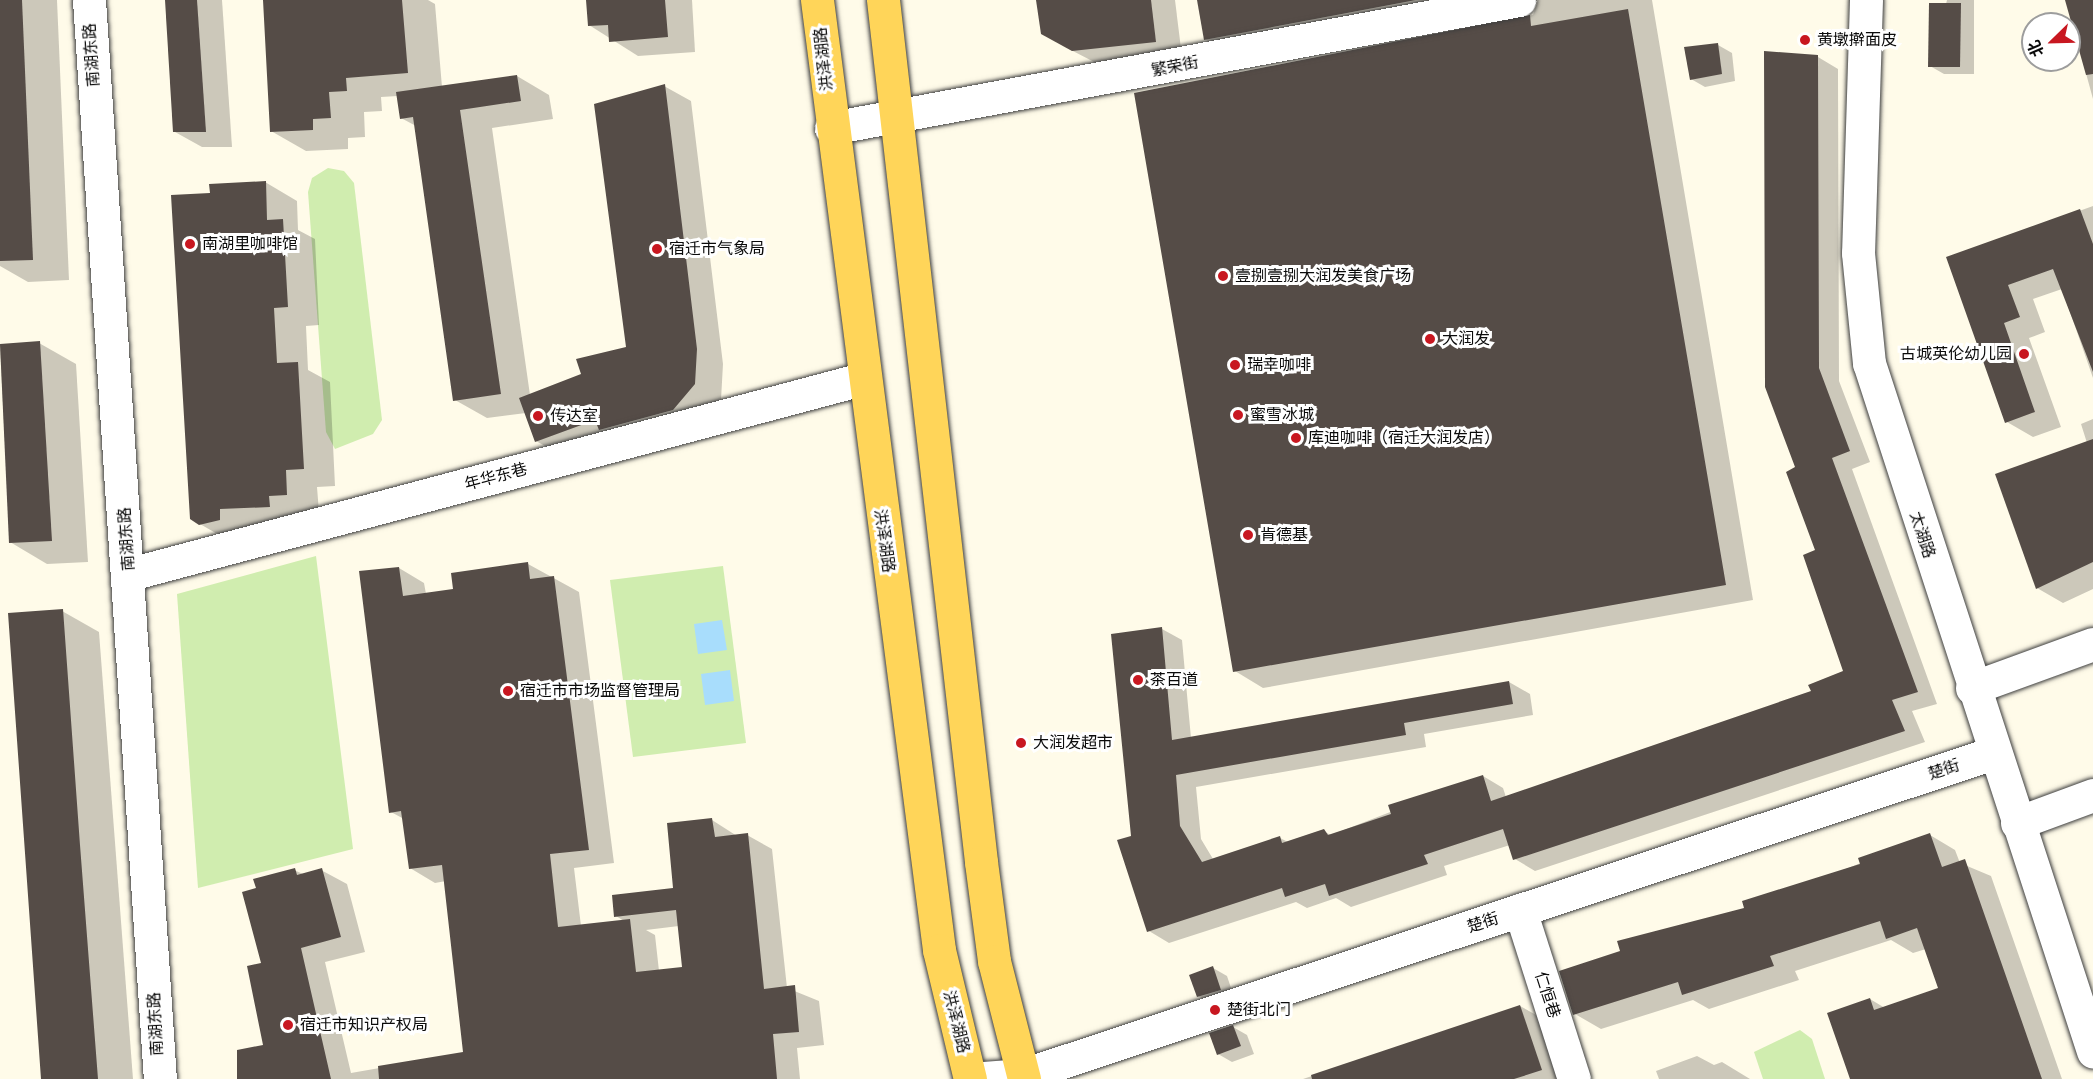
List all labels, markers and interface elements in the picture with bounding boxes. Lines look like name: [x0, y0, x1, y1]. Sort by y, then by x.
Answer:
north arrow: [2021, 12, 2081, 72]
street label: 南湖东路: [80, 22, 104, 88]
street label: 洪泽湖路: [811, 26, 837, 92]
place label: 黄墩擀面皮: [1817, 30, 1897, 50]
marker: 黄墩擀面皮: [1798, 33, 1812, 47]
text: 北: [2025, 38, 2047, 59]
street label: 繁荣街: [1150, 53, 1200, 81]
place label: 南湖里咖啡馆: [202, 234, 298, 254]
marker: 南湖里咖啡馆: [183, 237, 197, 251]
place label: 宿迁市气象局: [669, 239, 765, 259]
marker: 宿迁市气象局: [650, 242, 664, 256]
place label: 壹捌壹捌大润发美食广场: [1235, 266, 1411, 286]
marker: 壹捌壹捌大润发美食广场: [1216, 269, 1230, 283]
place label: 大润发: [1442, 329, 1490, 349]
marker: 大润发: [1423, 332, 1437, 346]
place label: 古城英伦幼儿园: [1900, 344, 2012, 364]
marker: 古城英伦幼儿园: [2017, 347, 2031, 361]
place label: 瑞幸咖啡: [1247, 355, 1311, 375]
marker: 瑞幸咖啡: [1228, 358, 1242, 372]
place label: 蜜雪冰城: [1250, 405, 1314, 425]
place label: 传达室: [550, 406, 598, 426]
marker: 蜜雪冰城: [1231, 408, 1245, 422]
marker: 传达室: [531, 409, 545, 423]
place label: 库迪咖啡（宿迁大润发店）: [1308, 428, 1500, 448]
marker: 库迪咖啡（宿迁大润发店）: [1289, 431, 1303, 445]
street label: 年华东巷: [463, 459, 529, 495]
street label: 南湖东路: [115, 506, 139, 572]
street label: 洪泽湖路: [870, 508, 898, 574]
street label: 太湖路: [1905, 509, 1939, 561]
place label: 肯德基: [1260, 525, 1308, 545]
marker: 肯德基: [1241, 528, 1255, 542]
place label: 茶百道: [1150, 670, 1198, 690]
marker: 茶百道: [1131, 673, 1145, 687]
place label: 宿迁市市场监督管理局: [520, 681, 680, 701]
marker: 宿迁市市场监督管理局: [501, 684, 515, 698]
place label: 大润发超市: [1033, 733, 1113, 753]
marker: 大润发超市: [1014, 736, 1028, 750]
street label: 楚街: [1926, 756, 1962, 784]
street label: 楚街: [1465, 909, 1501, 937]
street label: 仁恒巷: [1530, 969, 1564, 1021]
street label: 洪泽湖路: [939, 989, 973, 1055]
street label: 南湖东路: [145, 992, 167, 1056]
place label: 楚街北门: [1227, 1000, 1291, 1020]
marker: 楚街北门: [1208, 1003, 1222, 1017]
place label: 宿迁市知识产权局: [300, 1015, 428, 1035]
marker: 宿迁市知识产权局: [281, 1018, 295, 1032]

